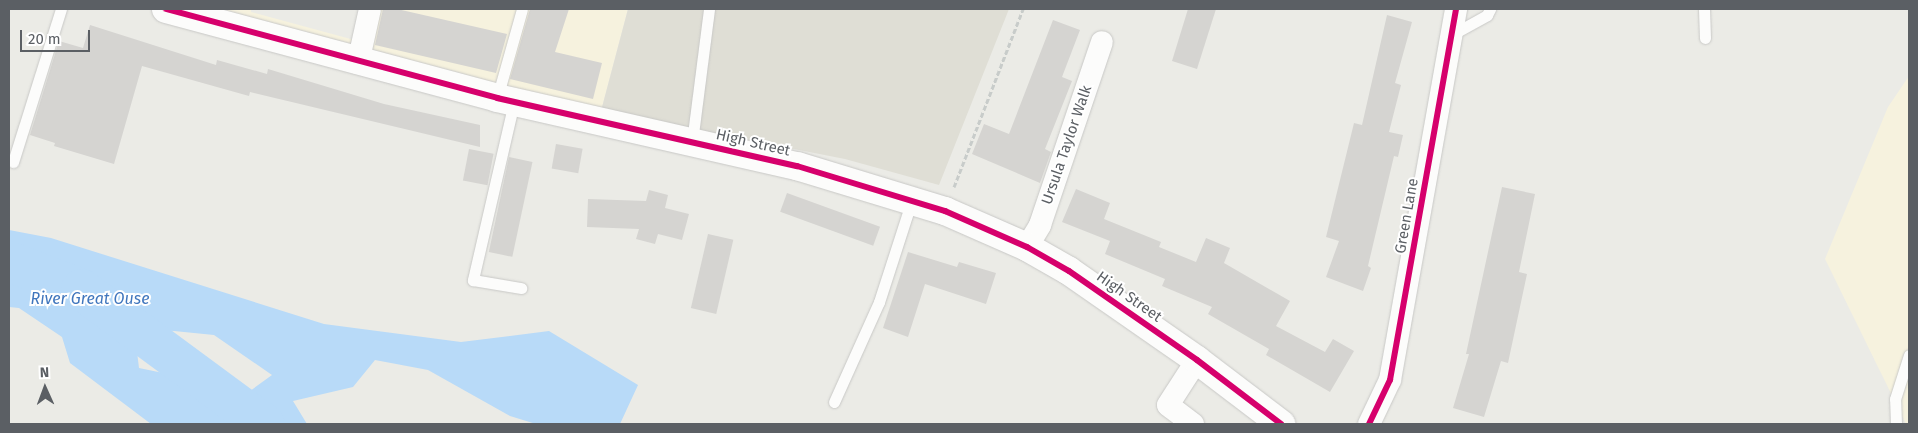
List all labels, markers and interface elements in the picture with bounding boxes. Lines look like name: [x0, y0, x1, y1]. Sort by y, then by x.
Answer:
scale bar: [22, 20, 92, 52]
text: 20 m: [28, 30, 61, 48]
street label: Ursula Taylor Walk: [1038, 83, 1096, 207]
street label: High Street: [714, 126, 792, 160]
street label: Green Lane: [1392, 177, 1422, 255]
street label: High Street: [1093, 268, 1165, 326]
water label: River Great Ouse: [31, 289, 149, 309]
north arrow: [20, 363, 70, 413]
text: N: [40, 364, 49, 381]

